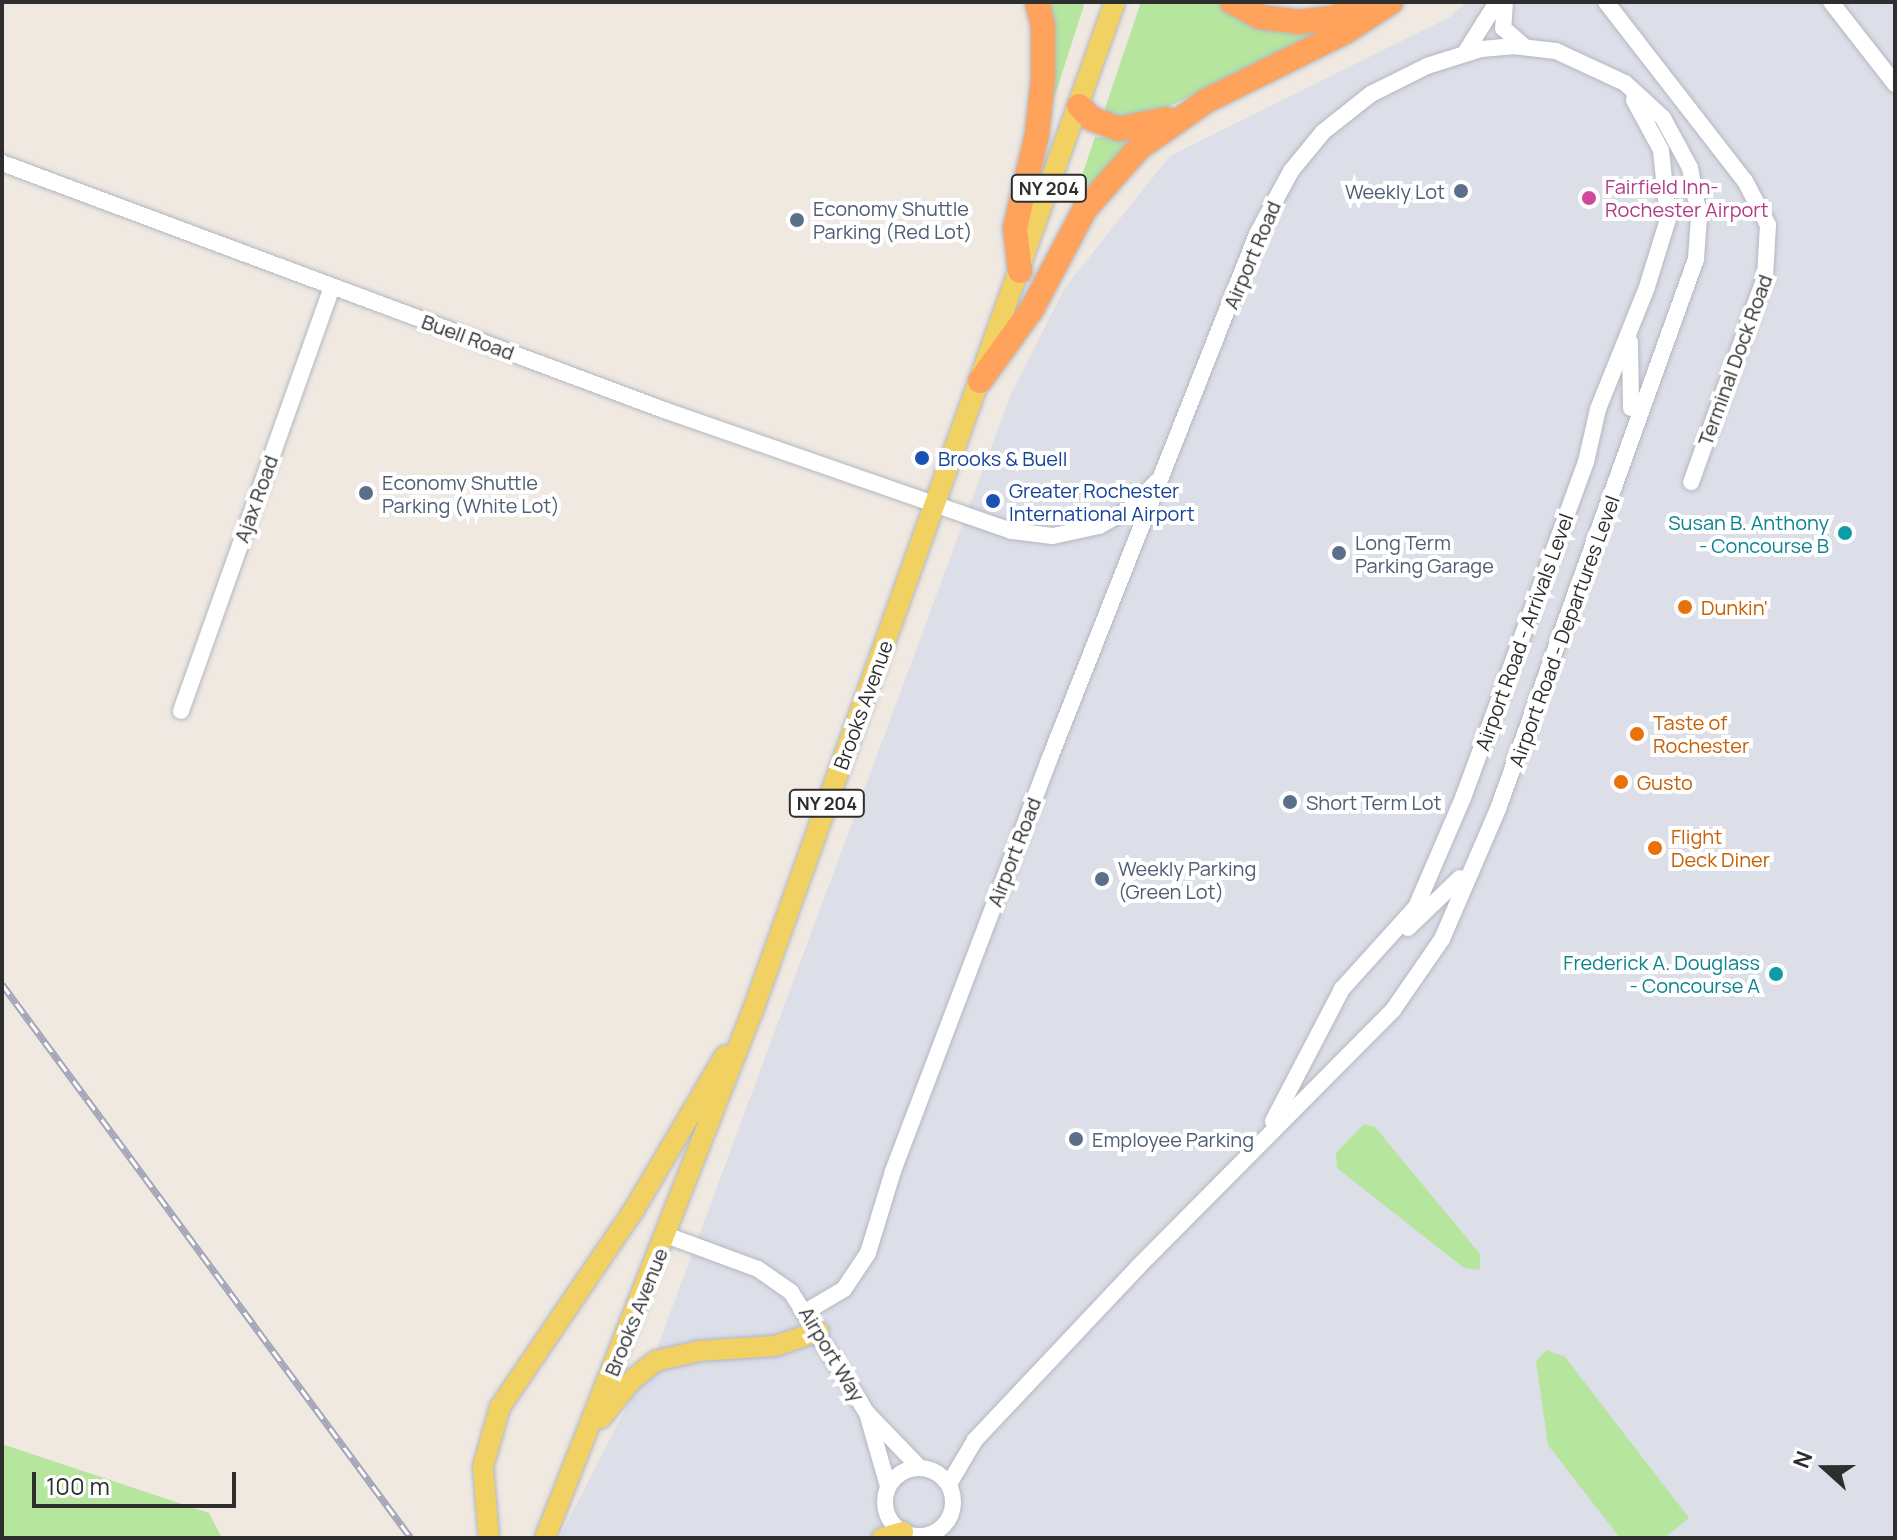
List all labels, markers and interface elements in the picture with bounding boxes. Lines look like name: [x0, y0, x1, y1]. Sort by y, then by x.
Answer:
road number: NY 204: [1009, 174, 1089, 202]
place label: Fairfield Inn- Rochester Airport: [1605, 174, 1769, 221]
place label: Weekly Lot: [1345, 179, 1445, 203]
marker: Weekly Lot: [1452, 182, 1470, 200]
marker: Fairfield Inn- Rochester Airport: [1580, 189, 1598, 207]
place label: Economy Shuttle Parking (Red Lot): [813, 196, 972, 243]
street label: Airport Road: [1219, 197, 1285, 313]
marker: Economy Shuttle Parking (Red Lot): [788, 211, 806, 229]
street label: Terminal Dock Road: [1693, 271, 1777, 449]
street label: Buell Road: [419, 309, 517, 365]
place label: Brooks & Buell: [938, 446, 1067, 470]
marker: Brooks & Buell: [913, 449, 931, 467]
street label: Ajax Road: [229, 452, 283, 546]
place label: Economy Shuttle Parking (White Lot): [382, 470, 560, 517]
place label: Greater Rochester International Airport: [1009, 478, 1195, 525]
marker: Economy Shuttle Parking (White Lot): [357, 484, 375, 502]
marker: Greater Rochester International Airport: [984, 492, 1002, 510]
street label: Airport Road - Departures Level: [1504, 492, 1624, 770]
street label: Airport Road - Arrivals Level: [1470, 510, 1578, 754]
place label: Susan B. Anthony - Concourse B: [1668, 510, 1829, 557]
marker: Susan B. Anthony - Concourse B: [1836, 524, 1854, 542]
place label: Long Term Parking Garage: [1355, 530, 1494, 577]
marker: Long Term Parking Garage: [1330, 544, 1348, 562]
place label: Dunkin': [1701, 595, 1768, 619]
marker: Dunkin': [1676, 598, 1694, 616]
street label: Brooks Avenue: [829, 637, 897, 773]
place label: Taste of Rochester: [1653, 710, 1749, 757]
marker: Taste of Rochester: [1628, 725, 1646, 743]
place label: Gusto: [1637, 770, 1693, 794]
marker: Gusto: [1612, 773, 1630, 791]
road number: NY 204: [787, 789, 867, 817]
place label: Short Term Lot: [1306, 790, 1441, 814]
marker: Short Term Lot: [1281, 793, 1299, 811]
street label: Airport Road: [982, 794, 1046, 910]
place label: Flight Deck Diner: [1671, 824, 1770, 871]
marker: Flight Deck Diner: [1646, 839, 1664, 857]
place label: Weekly Parking (Green Lot): [1118, 856, 1256, 903]
marker: Weekly Parking (Green Lot): [1093, 870, 1111, 888]
place label: Frederick A. Douglass - Concourse A: [1563, 950, 1760, 997]
marker: Frederick A. Douglass - Concourse A: [1767, 965, 1785, 983]
place label: Employee Parking: [1092, 1127, 1254, 1151]
marker: Employee Parking: [1067, 1130, 1085, 1148]
street label: Brooks Avenue: [599, 1245, 673, 1379]
street label: Airport Way: [794, 1302, 870, 1406]
north arrow: [1785, 1428, 1865, 1508]
text: N: [1786, 1447, 1819, 1472]
scale bar: [36, 1456, 240, 1506]
text: 100 m: [46, 1469, 110, 1502]

